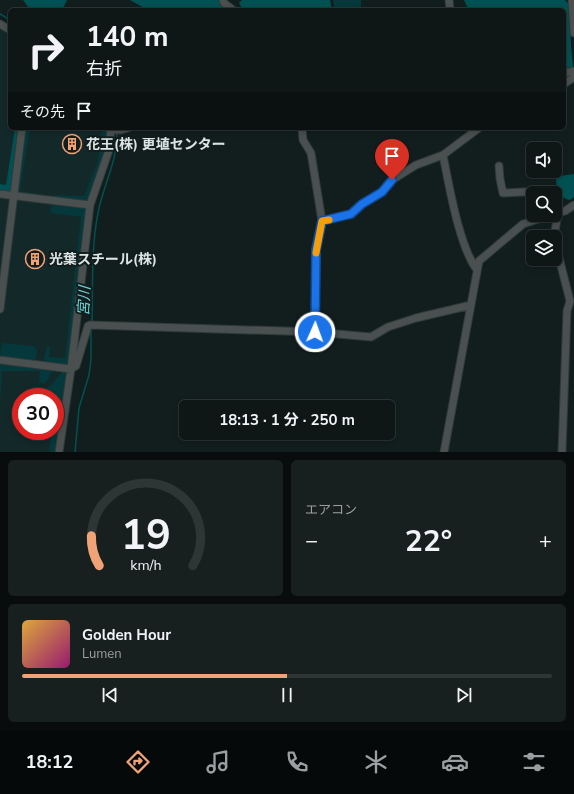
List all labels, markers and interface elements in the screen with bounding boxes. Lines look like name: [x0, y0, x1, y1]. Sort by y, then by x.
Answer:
text: 140 m: [86, 18, 169, 56]
icon: right: [20, 24, 72, 76]
text: 右折: [86, 57, 122, 81]
icon: arrive: [73, 100, 95, 122]
text: その先: [20, 102, 65, 122]
building icon: 花王(株) 更埴センター: [61, 133, 83, 155]
place label: 花王(株) 更埴センター: [86, 135, 226, 154]
pin: [375, 139, 409, 180]
map controls: [526, 142, 562, 266]
button: sound: [526, 142, 562, 178]
icon: arrive: [381, 145, 403, 167]
button: search: [526, 186, 562, 222]
button: layers: [526, 230, 562, 266]
building icon: 光葉スチール(株): [24, 248, 46, 270]
place label: 光葉スチール(株): [49, 250, 157, 269]
water label: 宮川: [73, 284, 95, 317]
position arrow: [294, 311, 336, 353]
speed limit sign: 30: [12, 388, 64, 440]
text: 18:13 · 1 分 · 250 m: [219, 410, 355, 430]
text: エアコン: [305, 501, 357, 519]
text: 19: [121, 507, 170, 564]
text: 22°: [405, 521, 452, 562]
text: −: [305, 526, 318, 556]
text: +: [539, 526, 552, 556]
text: km/h: [130, 556, 161, 575]
text: Golden Hour: [82, 625, 171, 645]
text: Lumen: [82, 645, 122, 663]
icon: previous: [99, 684, 121, 706]
icon: pause: [276, 684, 298, 706]
icon: next: [453, 684, 475, 706]
icon: directions: [124, 748, 152, 776]
icon: music: [204, 748, 232, 776]
icon: phone: [283, 748, 311, 776]
icon: climate: [362, 748, 390, 776]
icon: car: [441, 748, 469, 776]
icon: filters: [520, 748, 548, 776]
text: 18:12: [26, 750, 73, 774]

